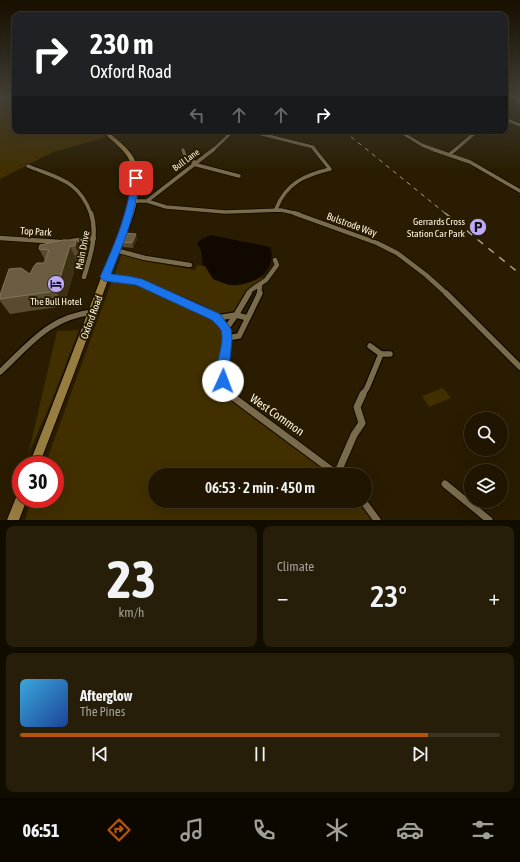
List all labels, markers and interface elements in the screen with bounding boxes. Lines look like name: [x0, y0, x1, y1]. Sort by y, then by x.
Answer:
icon: right: [24, 28, 76, 80]
text: 230 m: [90, 28, 153, 60]
text: Oxford Road: [90, 61, 172, 82]
icon: left: [186, 104, 208, 126]
icon: ahead: [228, 104, 250, 126]
icon: ahead: [270, 104, 292, 126]
icon: right: [312, 104, 334, 126]
street label: Bull Lane: [171, 147, 201, 173]
pin: [119, 161, 153, 195]
icon: arrive: [125, 167, 147, 189]
street label: Bulstrode Way: [325, 210, 378, 239]
place label: Gerrards Cross Station Car Park: [407, 216, 466, 239]
parking icon: Gerrards Cross Station Car Park: [468, 217, 488, 237]
street label: Top Park: [20, 225, 53, 238]
street label: Main Drive: [73, 229, 92, 270]
hotel icon: The Bull Hotel: [46, 274, 66, 294]
street label: Oxford Road: [79, 294, 105, 340]
place label: The Bull Hotel: [30, 296, 82, 307]
position arrow: [202, 360, 244, 402]
street label: West Common: [247, 391, 307, 439]
map controls: [464, 412, 508, 508]
button: search: [464, 412, 508, 456]
speed limit sign: 30: [12, 456, 64, 508]
button: layers: [464, 464, 508, 508]
text: 06:53 · 2 min · 450 m: [205, 479, 315, 496]
text: 23: [107, 549, 156, 609]
text: Climate: [277, 559, 314, 574]
text: 23°: [370, 579, 407, 613]
text: −: [277, 584, 288, 610]
text: +: [489, 584, 500, 610]
text: km/h: [119, 605, 144, 620]
text: Afterglow: [80, 687, 133, 704]
text: The Pines: [80, 704, 125, 719]
icon: previous: [89, 743, 111, 765]
icon: pause: [249, 743, 271, 765]
icon: next: [409, 743, 431, 765]
icon: directions: [105, 816, 133, 844]
icon: music: [178, 816, 206, 844]
icon: phone: [250, 816, 278, 844]
icon: climate: [323, 816, 351, 844]
icon: car: [396, 816, 424, 844]
icon: filters: [469, 816, 497, 844]
text: 06:51: [22, 820, 60, 841]

